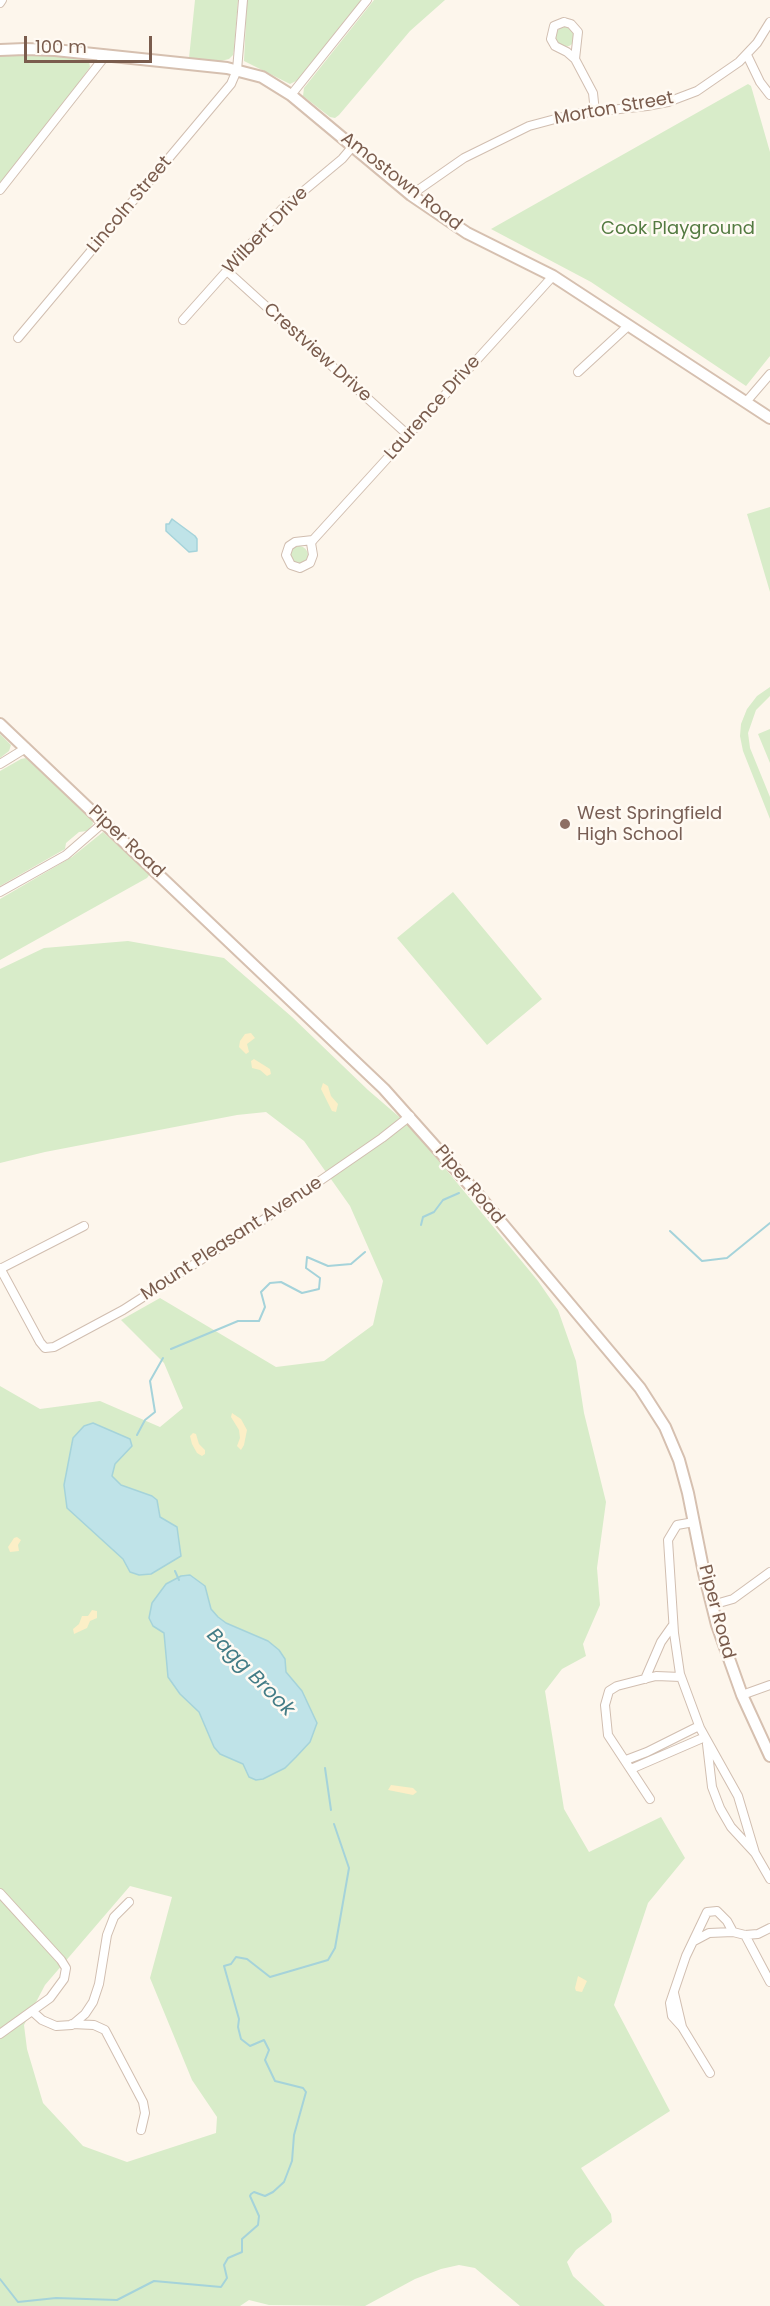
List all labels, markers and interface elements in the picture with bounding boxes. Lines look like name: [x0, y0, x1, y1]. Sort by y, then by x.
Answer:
scale bar: [27, 24, 154, 62]
text: 100 m: [35, 34, 87, 59]
street label: Morton Street: [553, 88, 675, 130]
street label: Amostown Road: [336, 128, 466, 236]
street label: Lincoln Street: [83, 152, 177, 258]
street label: Wilbert Drive: [219, 183, 313, 279]
park label: Cook Playground: [601, 218, 755, 240]
street label: Crestview Drive: [258, 299, 376, 407]
street label: Laurence Drive: [381, 351, 485, 465]
street label: Piper Road: [83, 801, 169, 883]
place label: West Springfield High School: [577, 803, 722, 846]
marker: West Springfield High School: [558, 817, 572, 831]
street label: Piper Road: [430, 1141, 508, 1229]
street label: Mount Pleasant Avenue: [137, 1172, 327, 1306]
street label: Piper Road: [693, 1563, 739, 1661]
water label: Bagg Brook: [201, 1624, 299, 1722]

